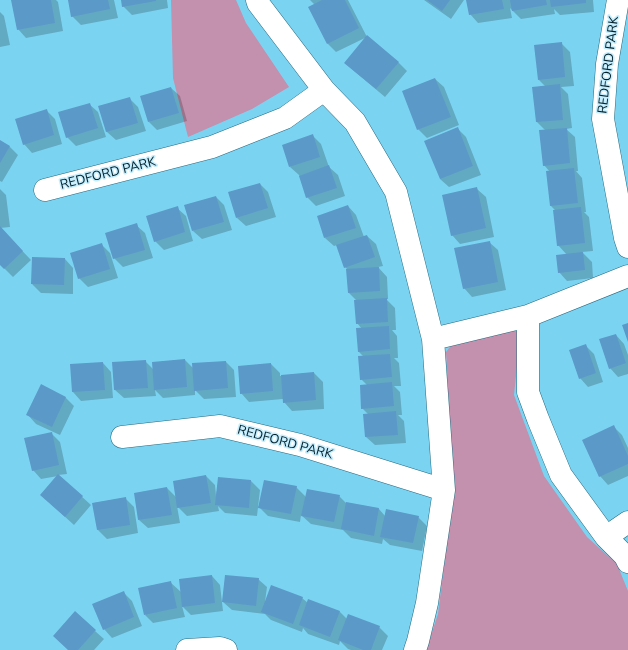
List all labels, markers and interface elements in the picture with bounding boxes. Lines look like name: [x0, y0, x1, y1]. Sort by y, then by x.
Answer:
street label: REDFORD PARK: [595, 15, 623, 115]
street label: REDFORD PARK: [59, 155, 157, 193]
street label: REDFORD PARK: [236, 423, 334, 463]

